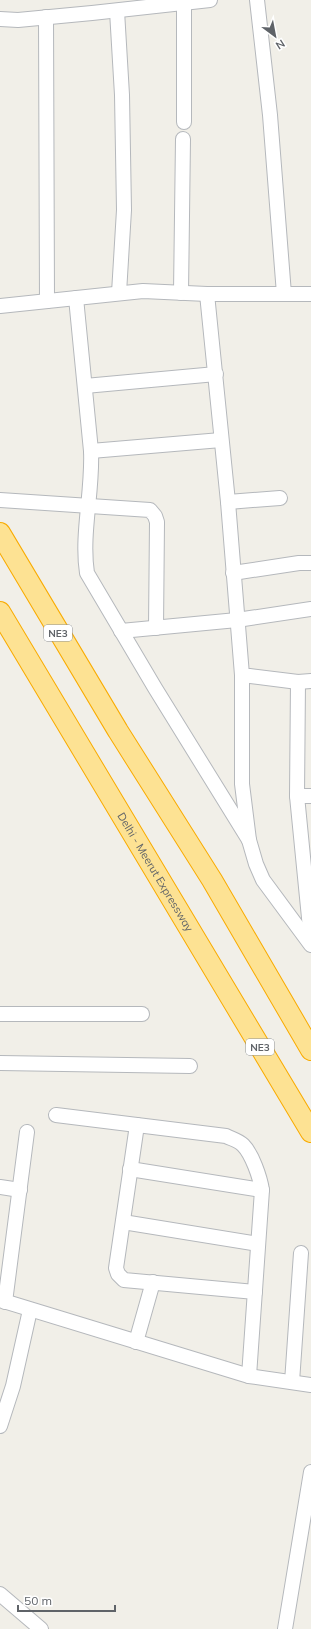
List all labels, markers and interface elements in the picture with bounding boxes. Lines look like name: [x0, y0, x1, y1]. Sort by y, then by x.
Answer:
north arrow: [255, 16, 295, 56]
text: N: [273, 36, 288, 53]
road number: NE3: [44, 625, 72, 641]
street label: Delhi - Meerut Expressway: [114, 810, 197, 934]
road number: NE3: [246, 1039, 274, 1055]
scale bar: [18, 1587, 115, 1613]
text: 50 m: [24, 1593, 52, 1608]

